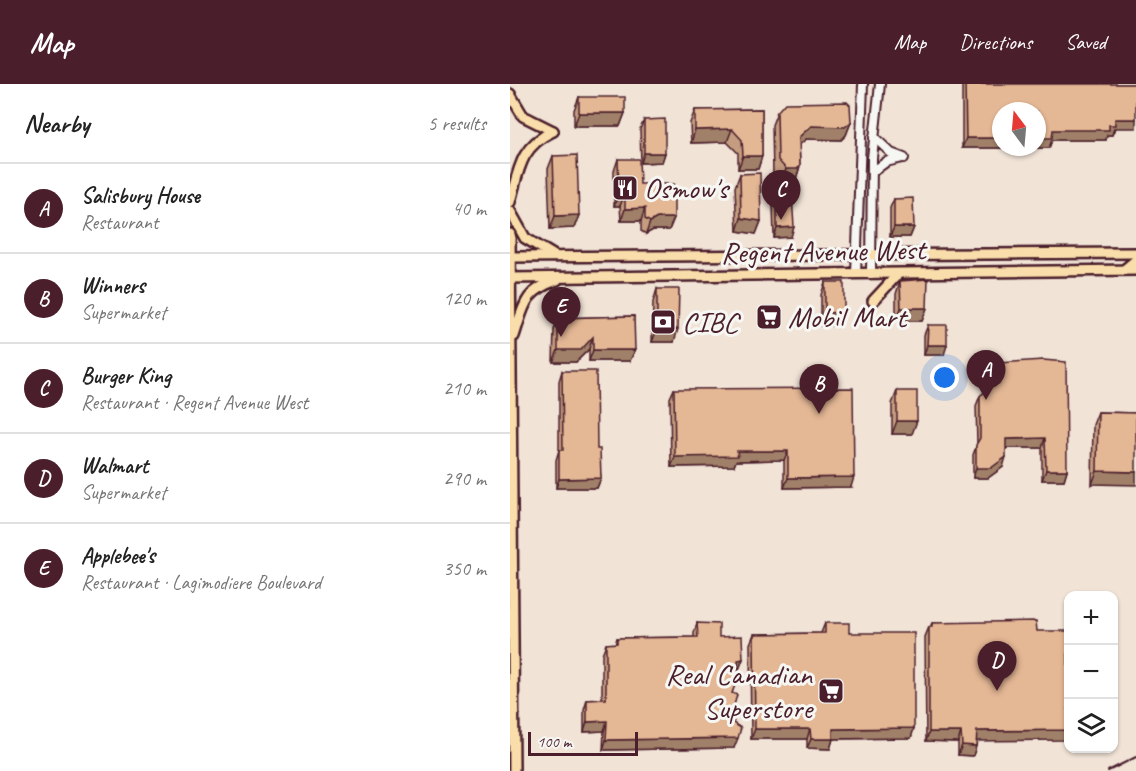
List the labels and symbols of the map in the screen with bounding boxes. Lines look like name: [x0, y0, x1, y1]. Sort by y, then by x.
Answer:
north arrow: [992, 102, 1046, 156]
place label: Osmow's: [644, 169, 730, 207]
pin: C: [762, 170, 800, 220]
restaurant icon: Osmow's: [610, 173, 640, 203]
street label: Regent Avenue West: [720, 230, 929, 272]
pin: E: [542, 288, 580, 337]
place label: Mobil Mart: [788, 298, 909, 336]
supermarket icon: Mobil Mart: [754, 302, 784, 332]
place label: CIBC: [682, 303, 742, 341]
bank icon: CIBC: [648, 307, 678, 337]
pin: A: [966, 350, 1006, 400]
your location: [930, 363, 959, 392]
pin: B: [800, 364, 838, 414]
pin: D: [978, 642, 1016, 691]
place label: Real Canadian Superstore: [666, 655, 814, 727]
supermarket icon: Real Canadian Superstore: [816, 676, 846, 706]
scale bar: [528, 729, 638, 756]

